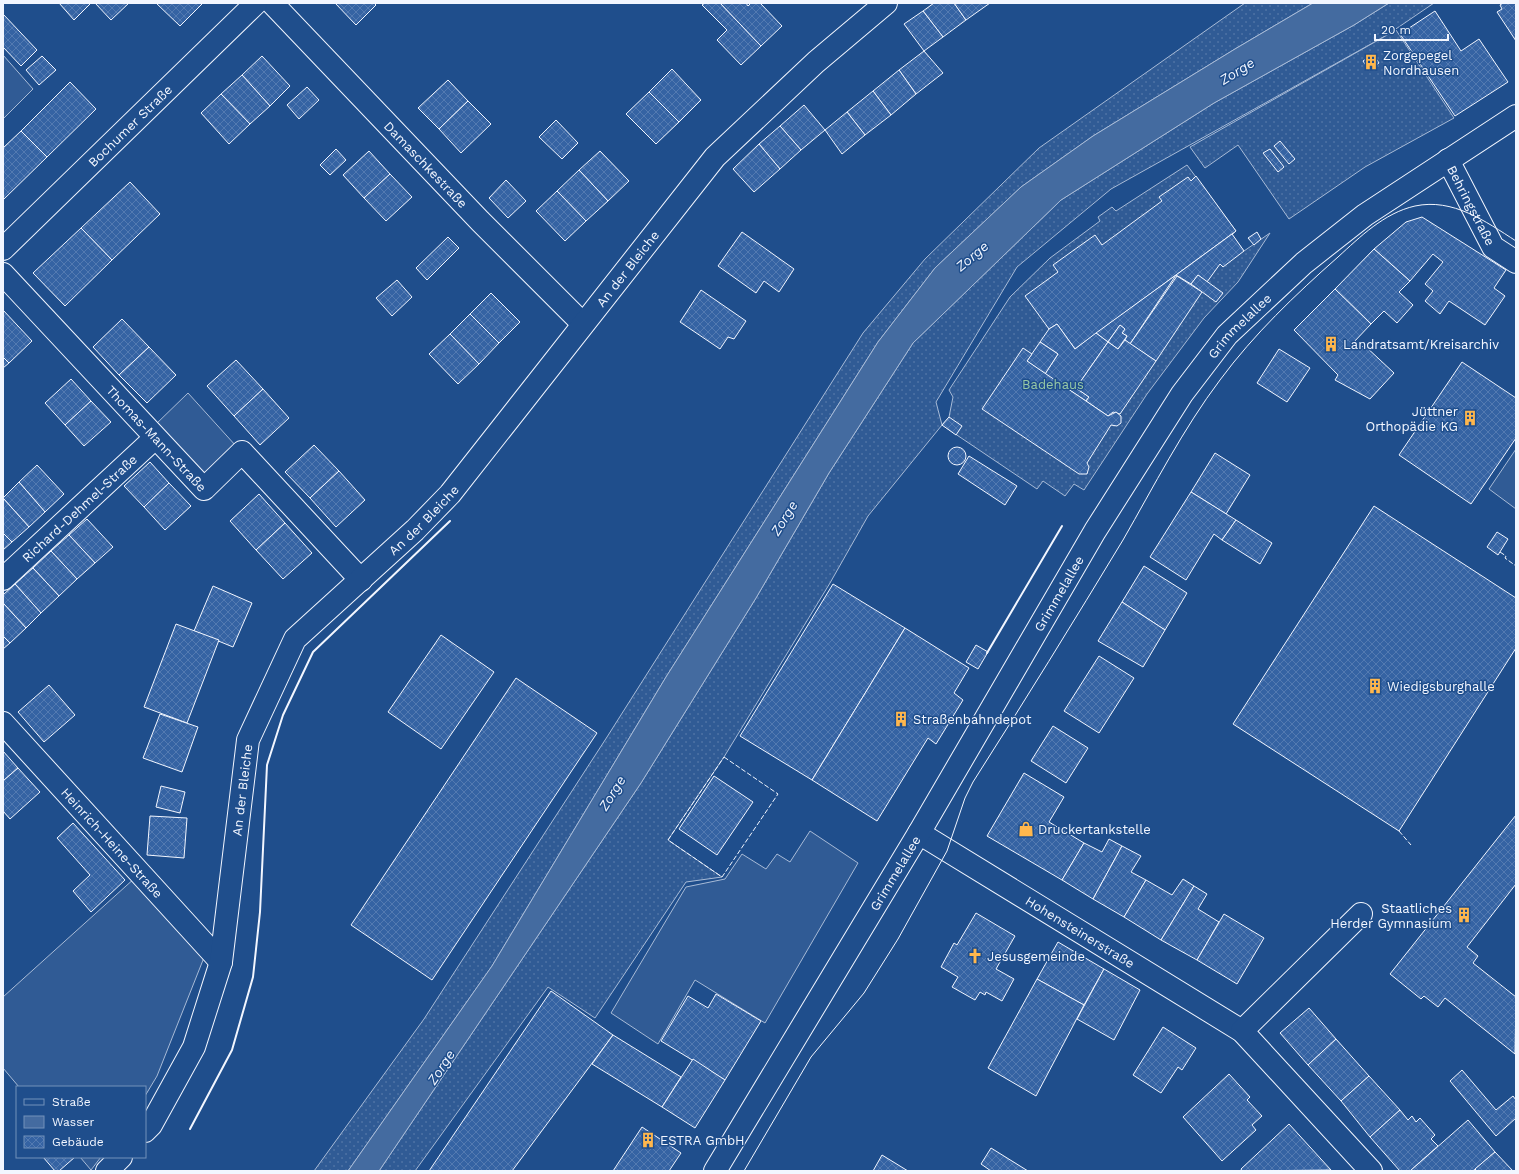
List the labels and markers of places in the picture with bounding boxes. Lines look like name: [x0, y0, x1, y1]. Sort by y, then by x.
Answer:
place label: Zorgepegel Nordhausen: [1383, 48, 1459, 78]
building icon: Zorgepegel Nordhausen: [1362, 53, 1380, 71]
building icon: Landratsamt/Kreisarchiv: [1322, 335, 1340, 353]
place label: Landratsamt/Kreisarchiv: [1343, 337, 1499, 352]
place label: Jüttner Orthopädie KG: [1366, 404, 1458, 434]
building icon: Jüttner Orthopädie KG: [1461, 409, 1479, 427]
building icon: Wiedigsburghalle: [1366, 677, 1384, 695]
place label: Wiedigsburghalle: [1387, 679, 1495, 694]
building icon: Straßenbahndepot: [892, 710, 910, 728]
place label: Straßenbahndepot: [913, 712, 1032, 727]
shop icon: Druckertankstelle: [1017, 820, 1035, 838]
place label: Druckertankstelle: [1038, 822, 1151, 837]
place label: Staatliches Herder Gymnasium: [1330, 901, 1452, 931]
building icon: Staatliches Herder Gymnasium: [1455, 906, 1473, 924]
church icon: Jesusgemeinde: [966, 947, 984, 965]
place label: Jesusgemeinde: [987, 949, 1085, 964]
building icon: ESTRA GmbH: [639, 1131, 657, 1149]
place label: ESTRA GmbH: [660, 1133, 745, 1148]

